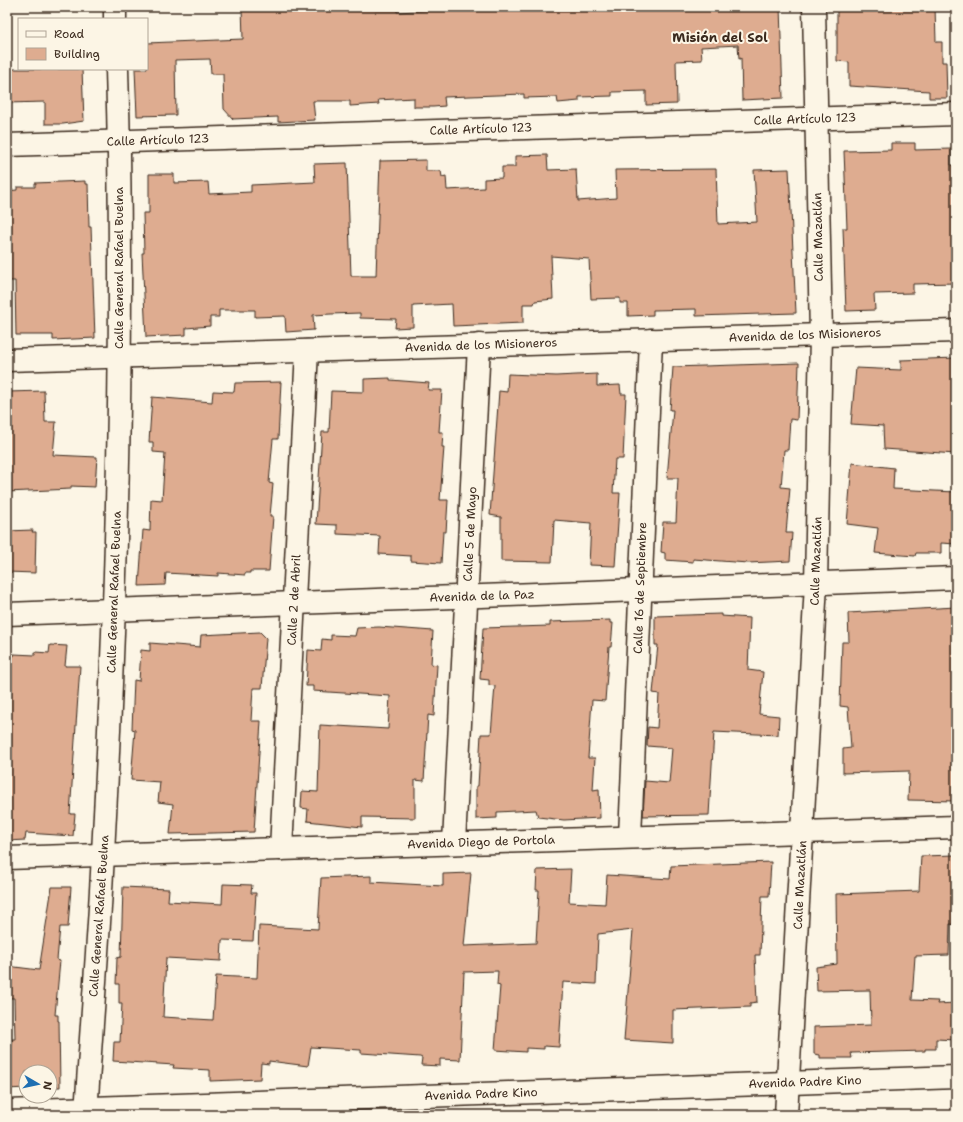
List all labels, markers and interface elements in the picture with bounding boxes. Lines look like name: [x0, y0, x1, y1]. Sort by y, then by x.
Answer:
legend: [18, 18, 148, 70]
text: Road: [54, 26, 85, 42]
district label: Misión del Sol: [672, 29, 768, 46]
text: Building: [54, 46, 100, 62]
street label: Calle Artículo 123: [753, 109, 857, 129]
street label: Calle Artículo 123: [429, 119, 533, 139]
street label: Calle Artículo 123: [106, 130, 210, 150]
street label: Calle General Rafael Buelna: [111, 186, 127, 349]
street label: Calle Mazatlán: [809, 192, 827, 282]
street label: Avenida de los Misioneros: [728, 324, 882, 346]
street label: Avenida de los Misioneros: [404, 334, 558, 356]
street label: Calle 5 de Mayo: [460, 486, 480, 582]
street label: Calle General Rafael Buelna: [103, 510, 125, 673]
street label: Calle Mazatlán: [806, 516, 826, 606]
street label: Calle 16 de Septiembre: [630, 522, 650, 654]
street label: Calle 2 de Abril: [284, 554, 304, 646]
street label: Avenida de la Paz: [429, 586, 535, 606]
street label: Avenida Diego de Portola: [407, 831, 556, 853]
street label: Calle General Rafael Buelna: [85, 834, 113, 997]
street label: Calle Mazatlán: [790, 840, 810, 930]
north arrow: [18, 1064, 58, 1104]
street label: Avenida Padre Kino: [748, 1072, 862, 1092]
text: N: [39, 1080, 55, 1091]
street label: Avenida Padre Kino: [424, 1084, 538, 1104]

